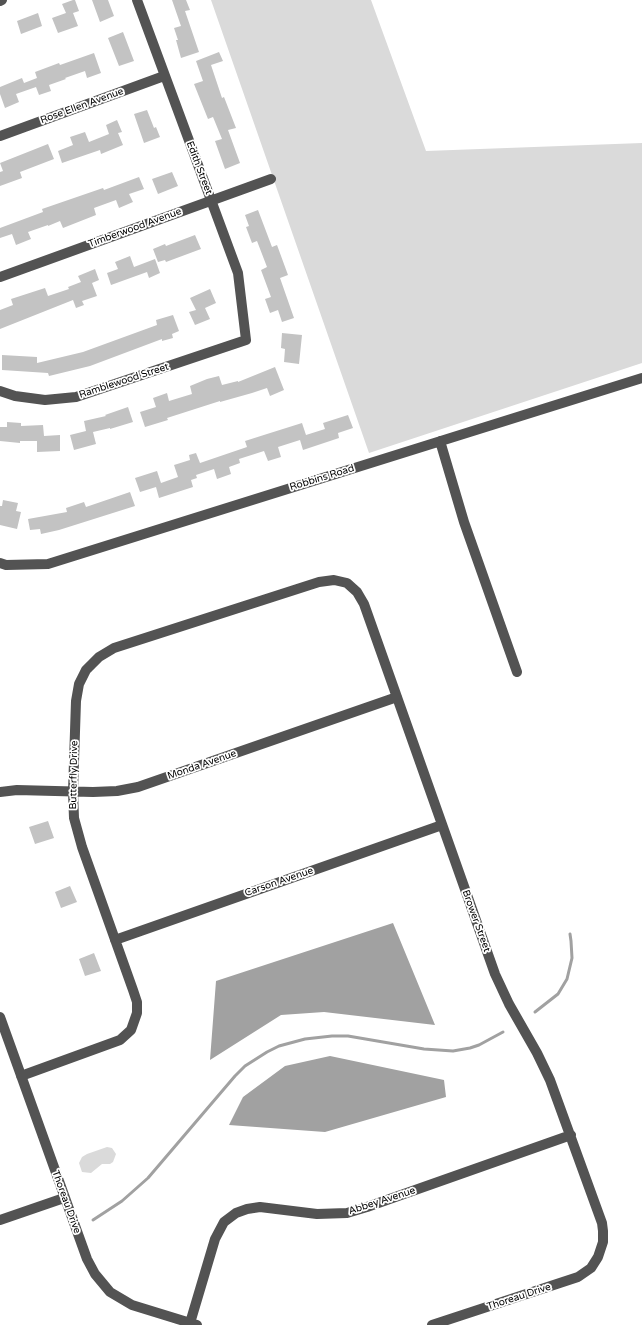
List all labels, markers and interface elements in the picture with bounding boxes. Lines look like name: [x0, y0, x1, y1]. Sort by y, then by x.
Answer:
street label: Rose Ellen Avenue: [39, 85, 125, 127]
street label: Edith Street: [183, 140, 215, 196]
street label: Timberwood Avenue: [87, 206, 183, 250]
street label: Ramblewood Street: [78, 361, 170, 401]
street label: Robbins Road: [288, 462, 356, 494]
street label: Butterfly Drive: [67, 740, 81, 810]
street label: Monda Avenue: [166, 748, 238, 782]
street label: Carson Avenue: [243, 865, 315, 899]
street label: Brower Street: [459, 888, 493, 954]
street label: Thoreau Drive: [49, 1169, 83, 1235]
street label: Abbey Avenue: [347, 1185, 417, 1217]
street label: Thoreau Drive: [486, 1281, 552, 1313]

